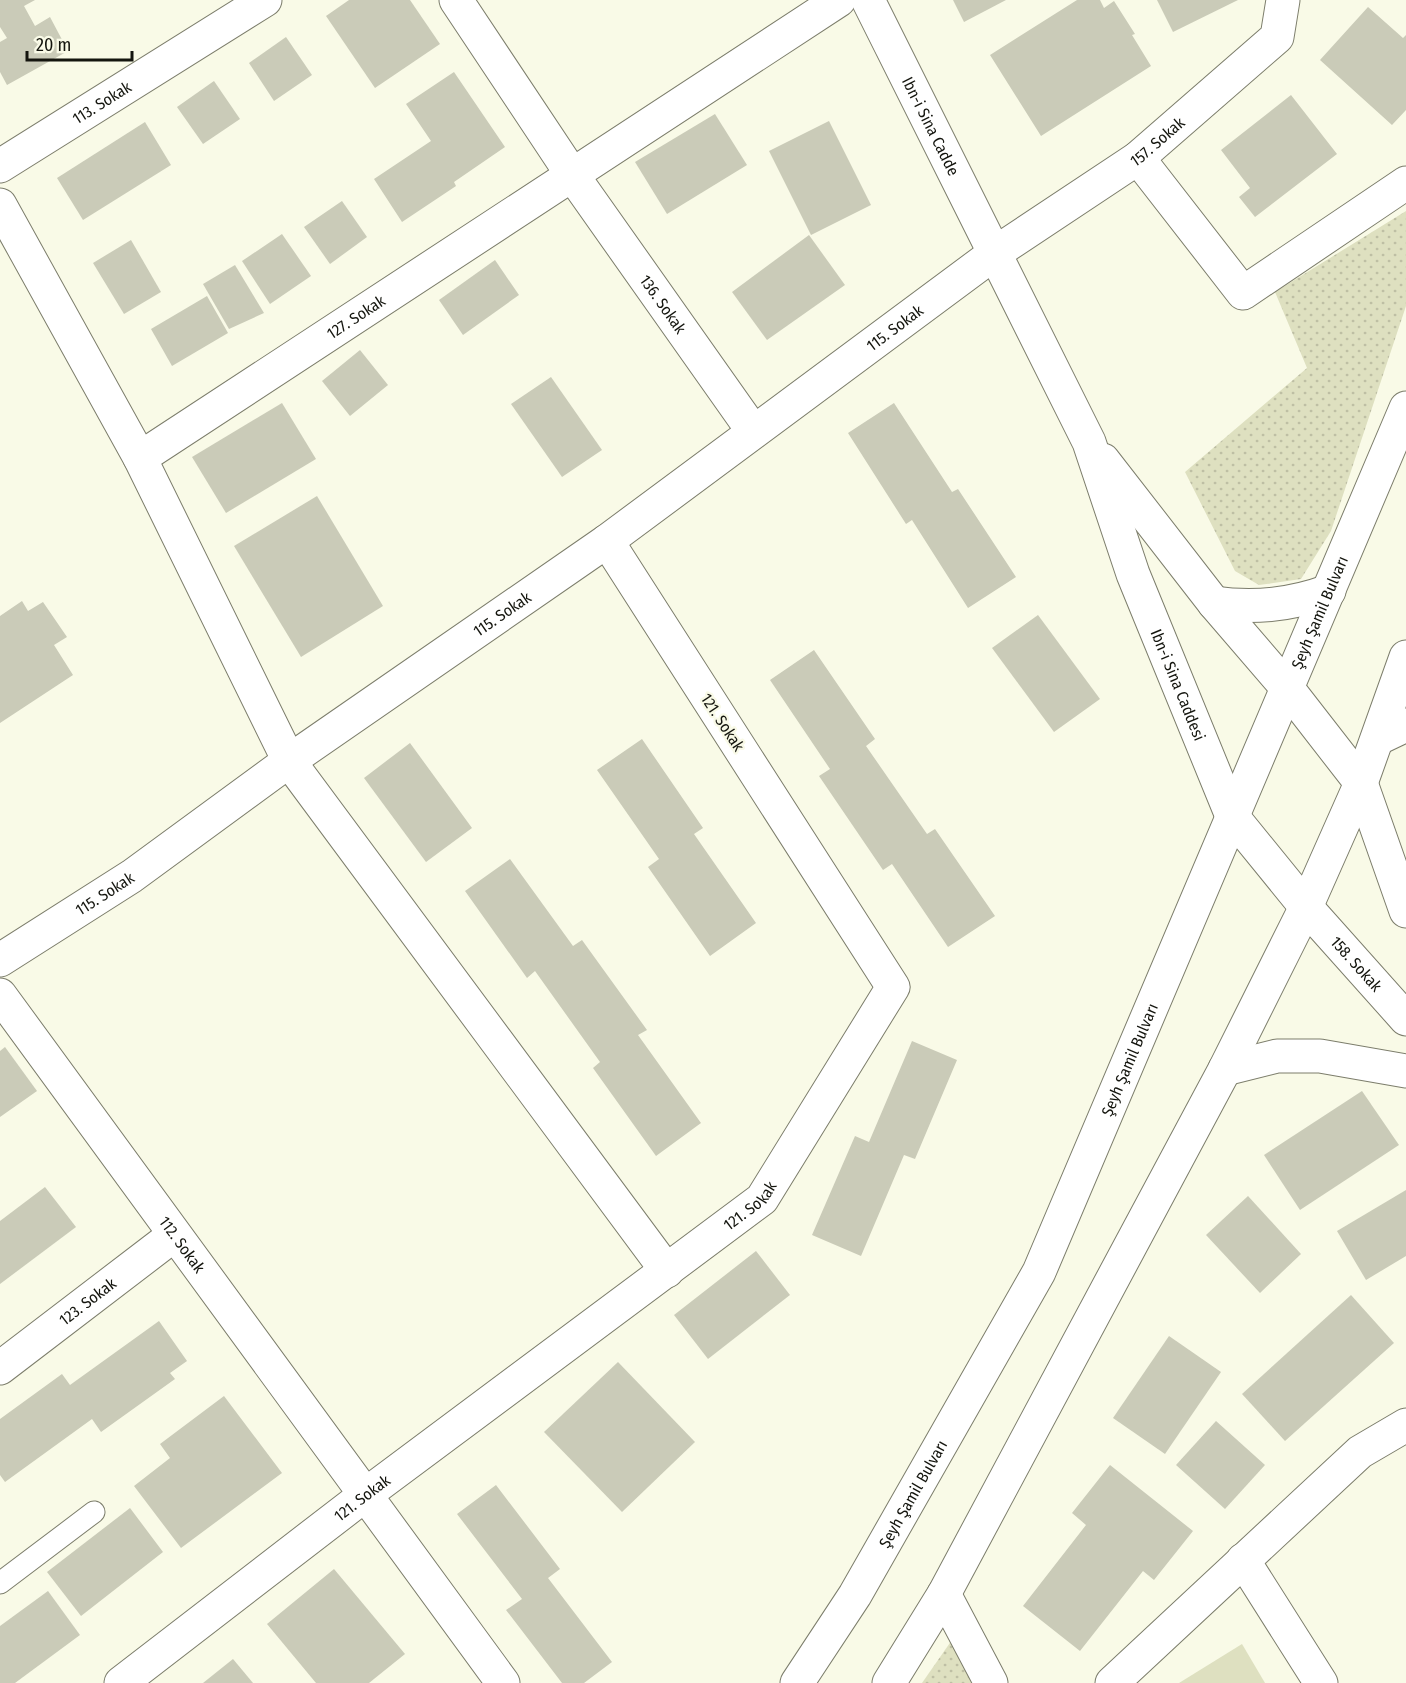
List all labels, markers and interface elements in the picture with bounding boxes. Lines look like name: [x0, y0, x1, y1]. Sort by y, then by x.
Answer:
scale bar: [27, 24, 132, 62]
text: 20 m: [36, 34, 71, 56]
street label: Ibn-i Sina Cadde: [898, 74, 963, 179]
street label: 113. Sokak: [69, 77, 135, 128]
street label: 157. Sokak: [1127, 113, 1189, 171]
street label: 136. Sokak: [636, 271, 690, 338]
street label: 127. Sokak: [323, 291, 389, 343]
street label: 115. Sokak: [863, 300, 927, 355]
street label: Şeyh Şamil Bulvarı: [1287, 553, 1352, 672]
street label: 115. Sokak: [470, 587, 535, 641]
street label: Ibn-i Sina Caddesi: [1147, 626, 1209, 743]
street label: 121. Sokak: [697, 690, 749, 755]
street label: 115. Sokak: [72, 868, 138, 920]
street label: 158. Sokak: [1327, 932, 1386, 996]
street label: Şeyh Şamil Bulvarı: [1097, 1000, 1162, 1119]
street label: 121. Sokak: [720, 1177, 781, 1234]
street label: 112. Sokak: [155, 1213, 209, 1277]
street label: 123. Sokak: [55, 1274, 120, 1329]
street label: Şeyh Şamil Bulvarı: [875, 1437, 951, 1551]
street label: 121. Sokak: [330, 1470, 394, 1525]

